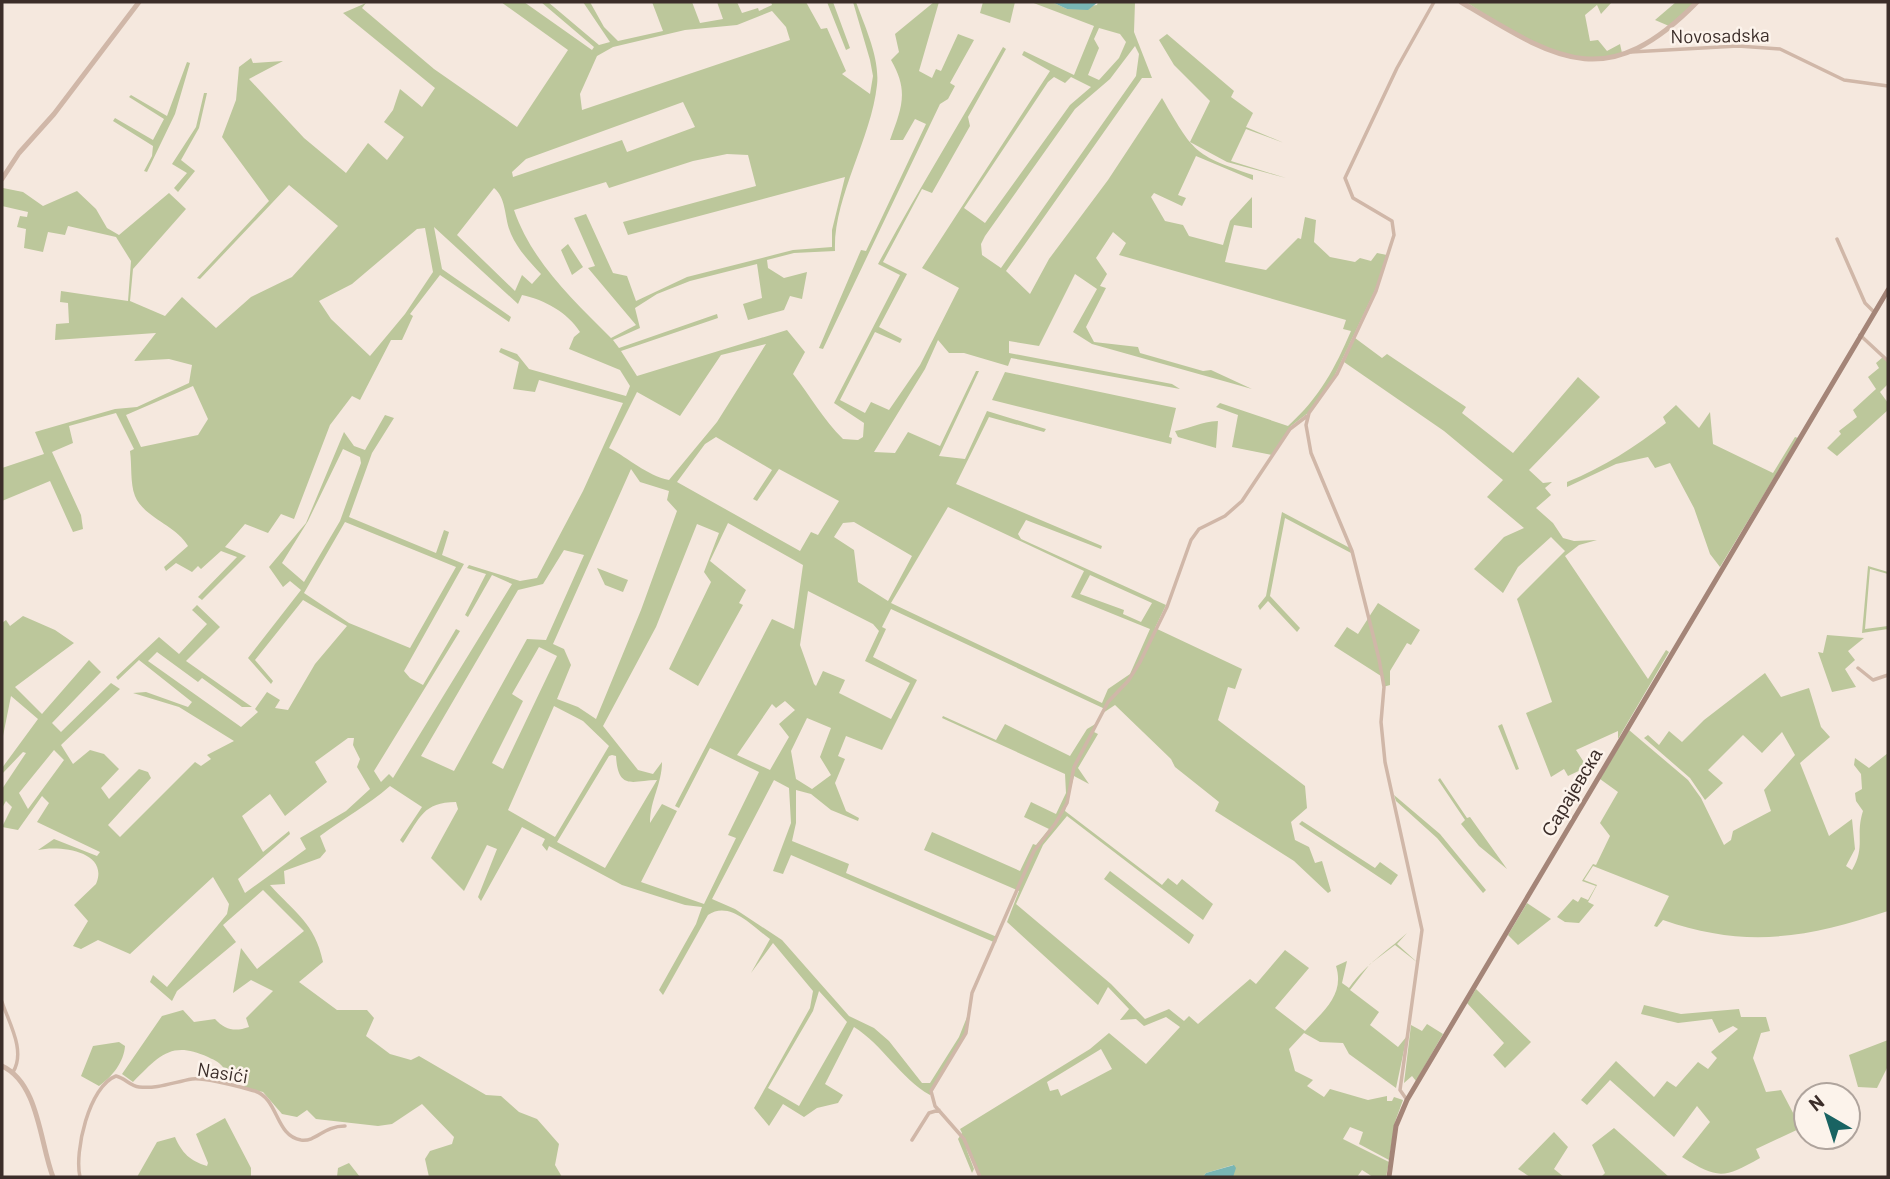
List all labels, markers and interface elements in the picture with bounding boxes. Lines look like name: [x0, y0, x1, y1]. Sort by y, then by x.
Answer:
street label: Novosadska: [1670, 23, 1770, 47]
street label: Сарајевска: [1536, 743, 1607, 840]
street label: Nasići: [196, 1057, 250, 1087]
north arrow: [1792, 1081, 1862, 1151]
text: N: [1804, 1089, 1828, 1115]

